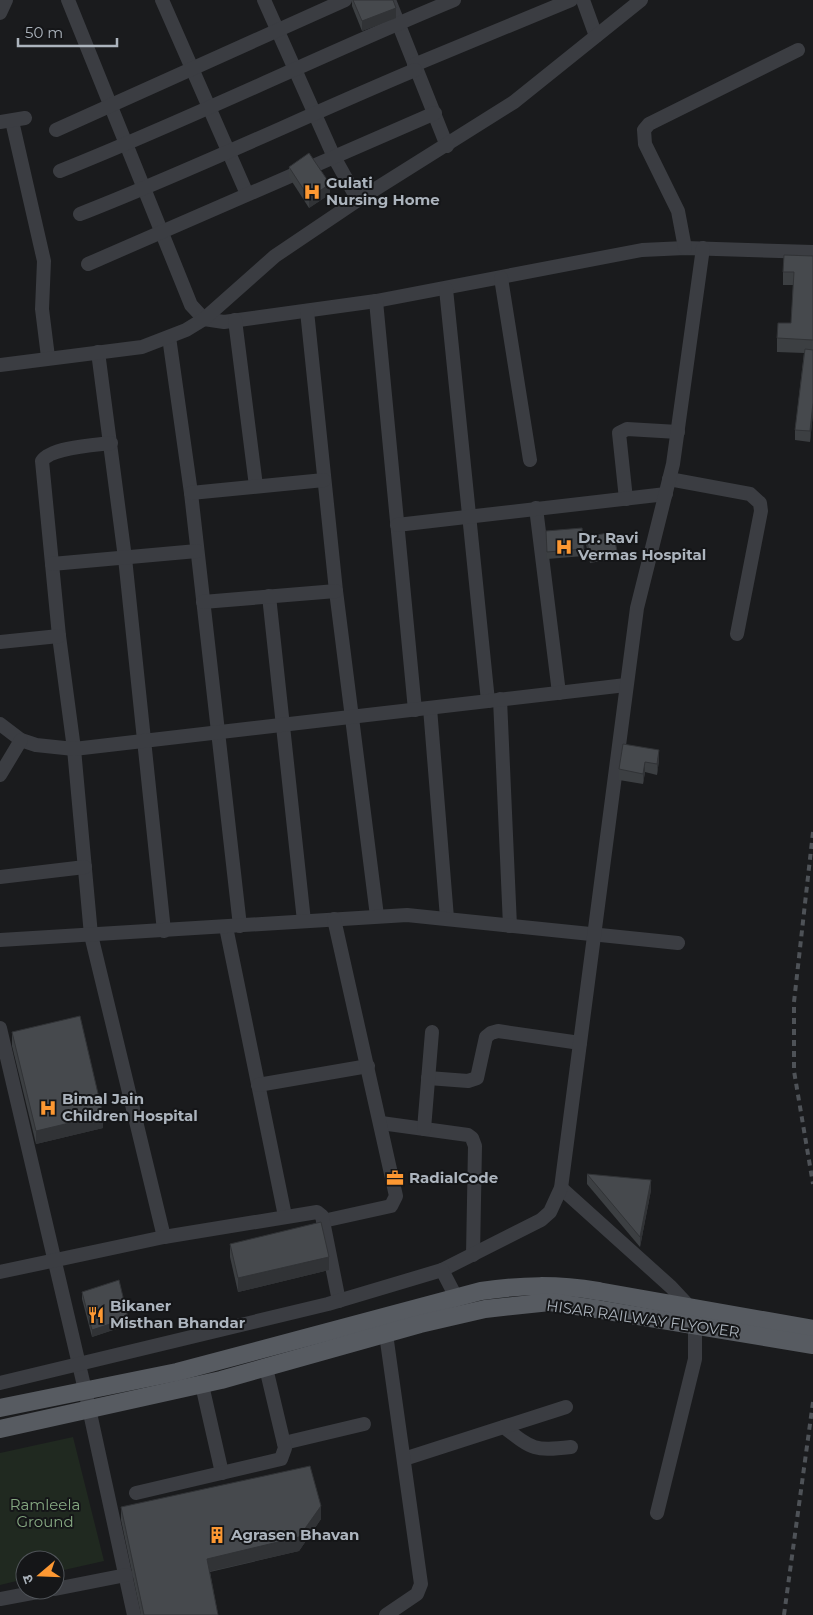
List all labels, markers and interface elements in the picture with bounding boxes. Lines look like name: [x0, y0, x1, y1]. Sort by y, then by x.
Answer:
scale bar: [18, 15, 116, 47]
text: 50 m: [25, 23, 63, 42]
place label: Gulati Nursing Home: [326, 173, 440, 209]
hospital icon: Gulati Nursing Home: [302, 182, 322, 202]
place label: Dr. Ravi Vermas Hospital: [577, 528, 706, 564]
hospital icon: Dr. Ravi Vermas Hospital: [554, 537, 574, 557]
place label: Bimal Jain Children Hospital: [62, 1089, 198, 1125]
hospital icon: Bimal Jain Children Hospital: [38, 1098, 58, 1118]
office icon: RadialCode: [385, 1168, 405, 1188]
place label: RadialCode: [409, 1168, 498, 1187]
place label: Bikaner Misthan Bhandar: [110, 1296, 246, 1332]
street label: HISAR RAILWAY FLYOVER: [545, 1296, 741, 1342]
restaurant icon: Bikaner Misthan Bhandar: [86, 1305, 106, 1325]
park label: Ramleela Ground: [10, 1495, 80, 1531]
building icon: Agrasen Bhavan: [207, 1525, 227, 1545]
place label: Agrasen Bhavan: [230, 1525, 359, 1544]
north arrow: [15, 1550, 65, 1600]
text: उ: [18, 1572, 38, 1586]

